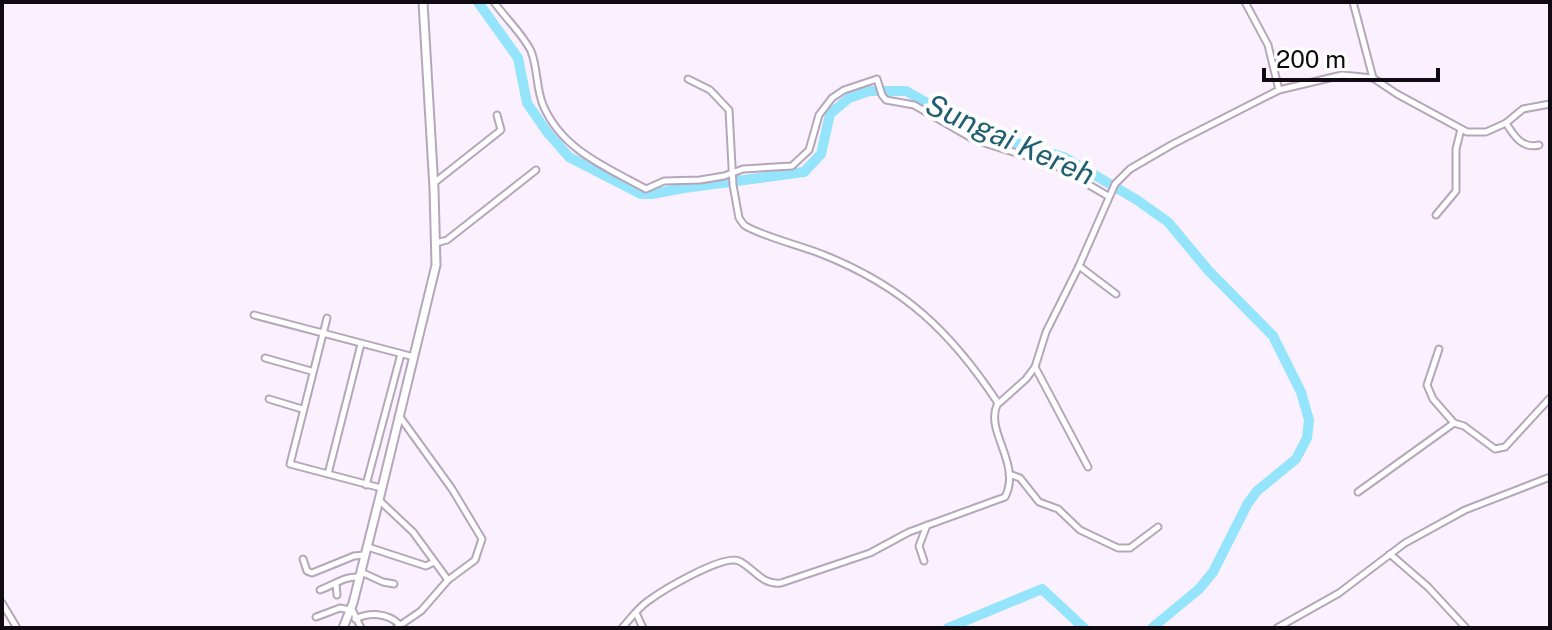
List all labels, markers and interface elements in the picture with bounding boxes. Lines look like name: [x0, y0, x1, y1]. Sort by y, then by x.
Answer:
scale bar: [1264, 32, 1438, 82]
text: 200 m: [1276, 45, 1346, 73]
water label: Sungai Kereh: [920, 86, 1100, 192]

